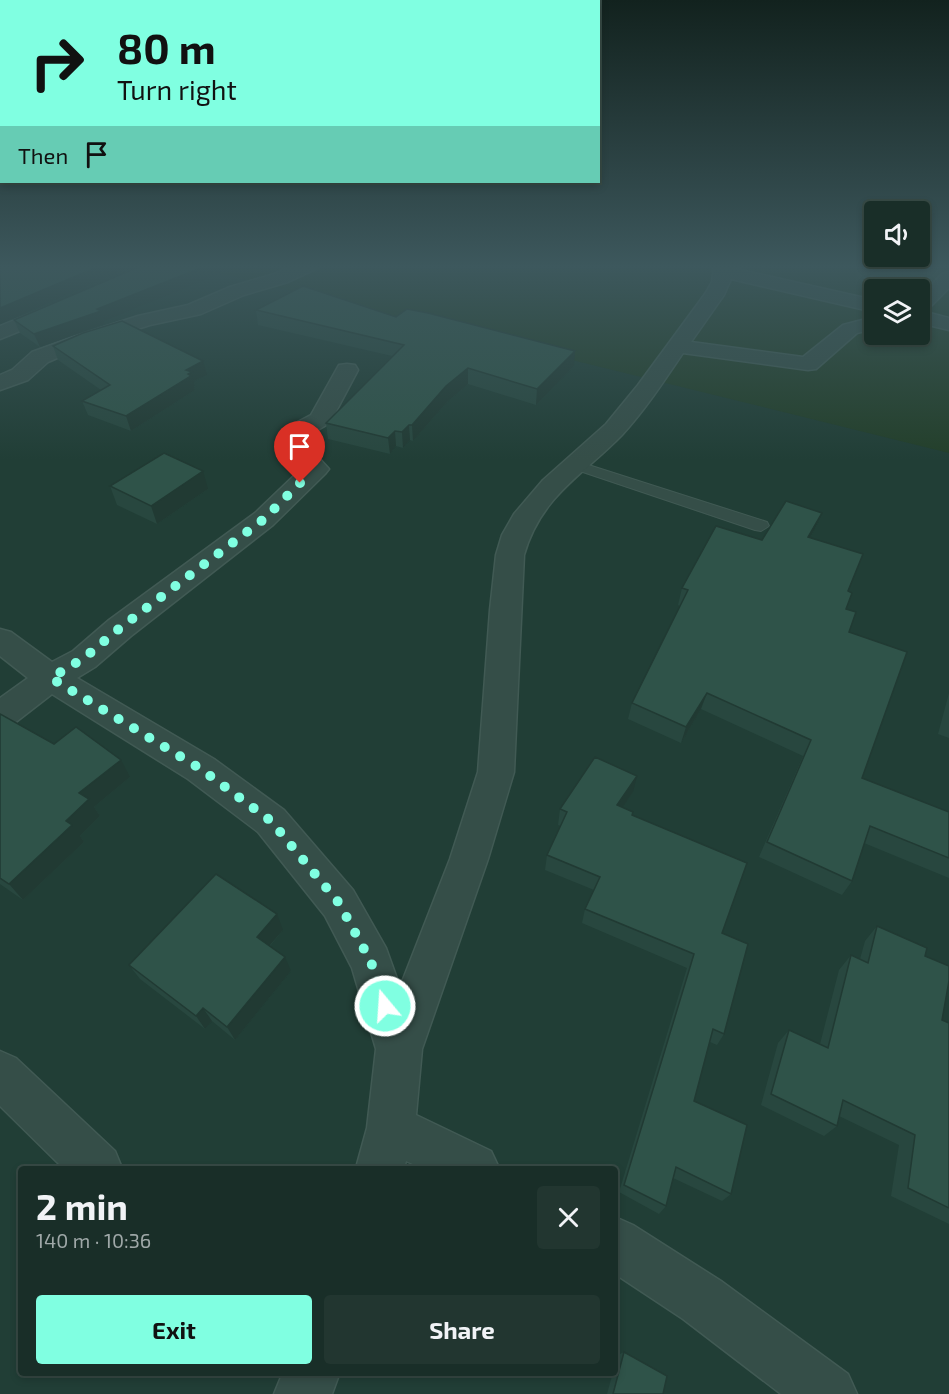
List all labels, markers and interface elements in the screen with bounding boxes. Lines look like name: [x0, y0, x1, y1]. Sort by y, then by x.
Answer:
text: 80 m: [117, 22, 216, 72]
icon: right: [18, 24, 96, 102]
text: Turn right: [117, 73, 237, 105]
icon: arrive: [80, 138, 113, 171]
text: Then: [18, 142, 68, 168]
map controls: [864, 201, 930, 345]
button: sound: [864, 201, 930, 267]
button: layers: [864, 279, 930, 345]
pin: [274, 421, 325, 483]
icon: arrive: [283, 430, 316, 463]
position arrow: [353, 974, 417, 1038]
text: 2 min: [36, 1184, 128, 1227]
button: close: [537, 1186, 600, 1249]
text: 140 m · 10:36: [36, 1228, 151, 1252]
button: Exit: [36, 1295, 312, 1364]
button: Share: [324, 1295, 600, 1364]

